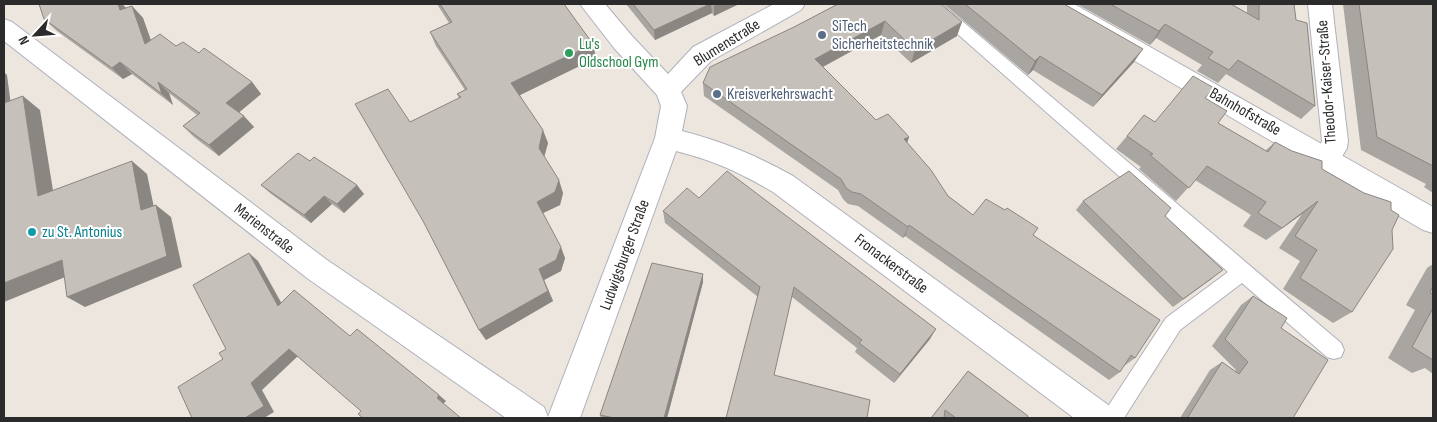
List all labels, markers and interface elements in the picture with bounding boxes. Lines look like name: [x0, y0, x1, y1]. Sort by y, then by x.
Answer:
north arrow: [10, 10, 60, 60]
street label: Blumenstraße: [690, 15, 764, 71]
place label: SiTech Sicherheitstechnik: [832, 17, 933, 54]
street label: Theodor-Kaiser-Straße: [1313, 19, 1341, 145]
marker: SiTech Sicherheitstechnik: [816, 29, 828, 41]
text: N: [14, 33, 33, 48]
place label: Lu's Oldschool Gym: [579, 35, 659, 72]
marker: Lu's Oldschool Gym: [563, 47, 575, 59]
street label: Bahnhofstraße: [1206, 84, 1284, 140]
place label: Kreisverkehrswacht: [727, 85, 833, 104]
marker: Kreisverkehrswacht: [711, 88, 723, 100]
street label: Ludwigsburger Straße: [596, 197, 654, 313]
street label: Marienstraße: [230, 200, 298, 258]
place label: zu St. Antonius: [42, 223, 122, 242]
marker: zu St. Antonius: [26, 226, 38, 238]
street label: Fronackerstraße: [850, 230, 932, 298]

